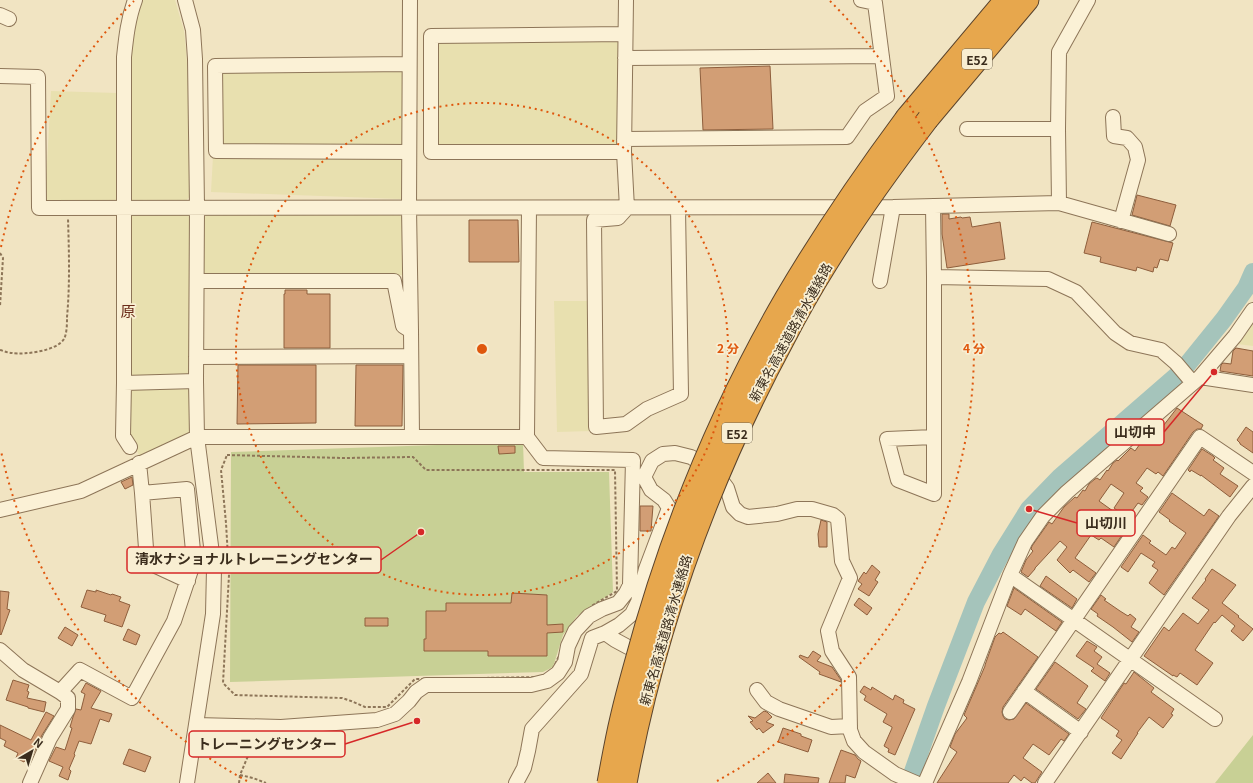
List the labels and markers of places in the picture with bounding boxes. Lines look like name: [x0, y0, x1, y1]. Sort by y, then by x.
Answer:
centre of rings: [475, 342, 489, 356]
callout: 山切中: [1106, 419, 1164, 445]
callout: 山切川: [1077, 510, 1135, 536]
callout: 清水ナショナルトレーニングセンター: [127, 547, 381, 573]
callout: トレーニングセンター: [189, 731, 345, 757]

